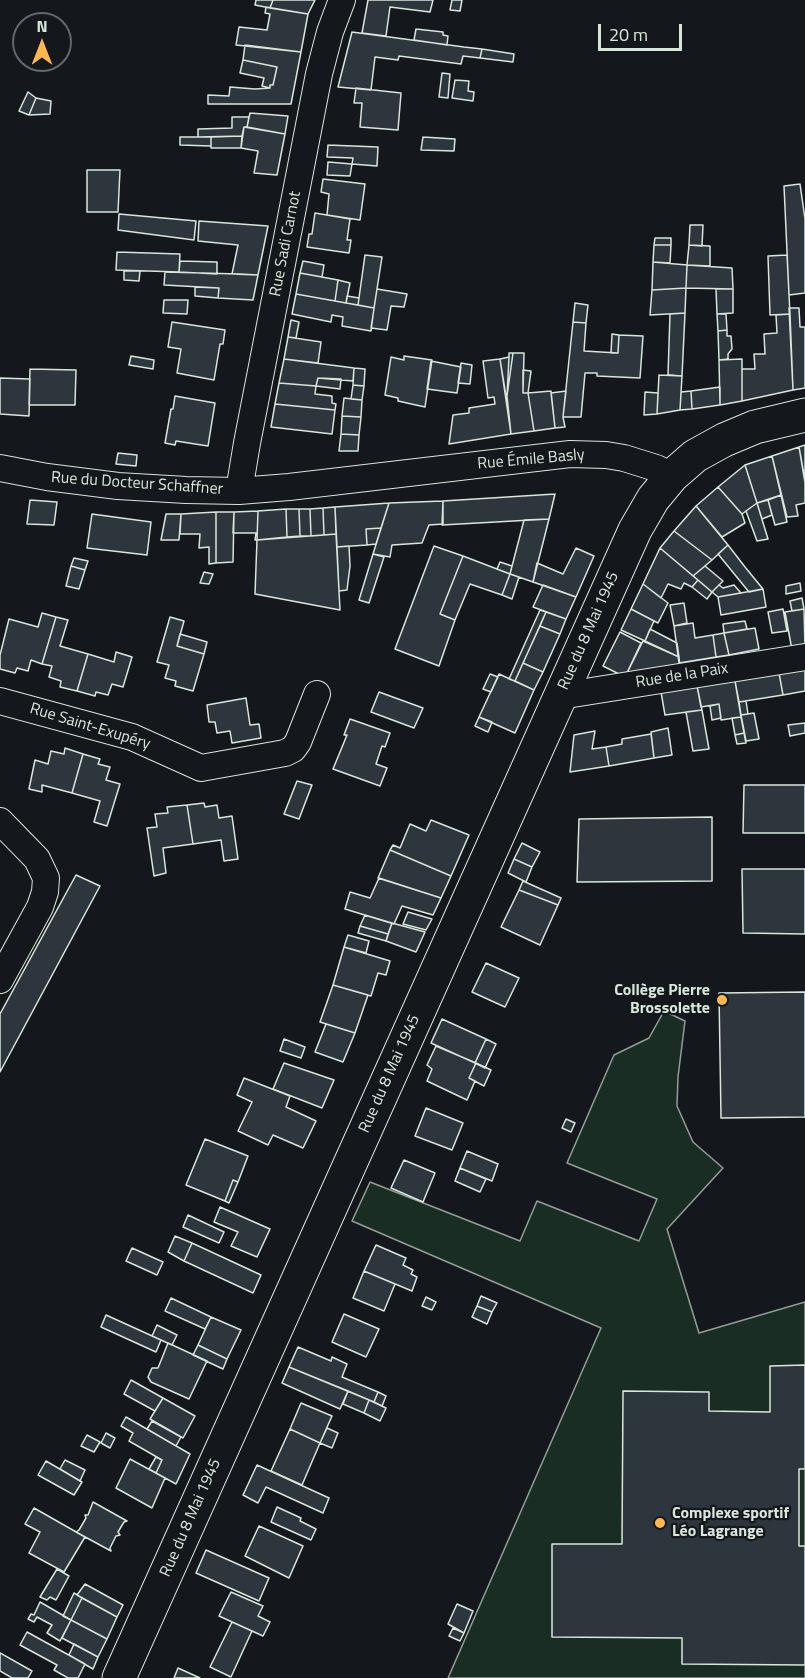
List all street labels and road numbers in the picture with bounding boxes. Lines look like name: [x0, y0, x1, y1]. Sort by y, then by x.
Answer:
street label: Rue Sadi Carnot: [266, 190, 306, 298]
street label: Rue Émile Basly: [477, 446, 585, 474]
street label: Rue du Docteur Schaffner: [50, 468, 224, 500]
street label: Rue du 8 Mai 1945: [554, 569, 624, 693]
street label: Rue de la Paix: [634, 659, 730, 693]
street label: Rue Saint-Exupéry: [27, 700, 153, 754]
street label: Rue du 8 Mai 1945: [355, 1012, 425, 1136]
street label: Rue du 8 Mai 1945: [156, 1456, 226, 1580]

